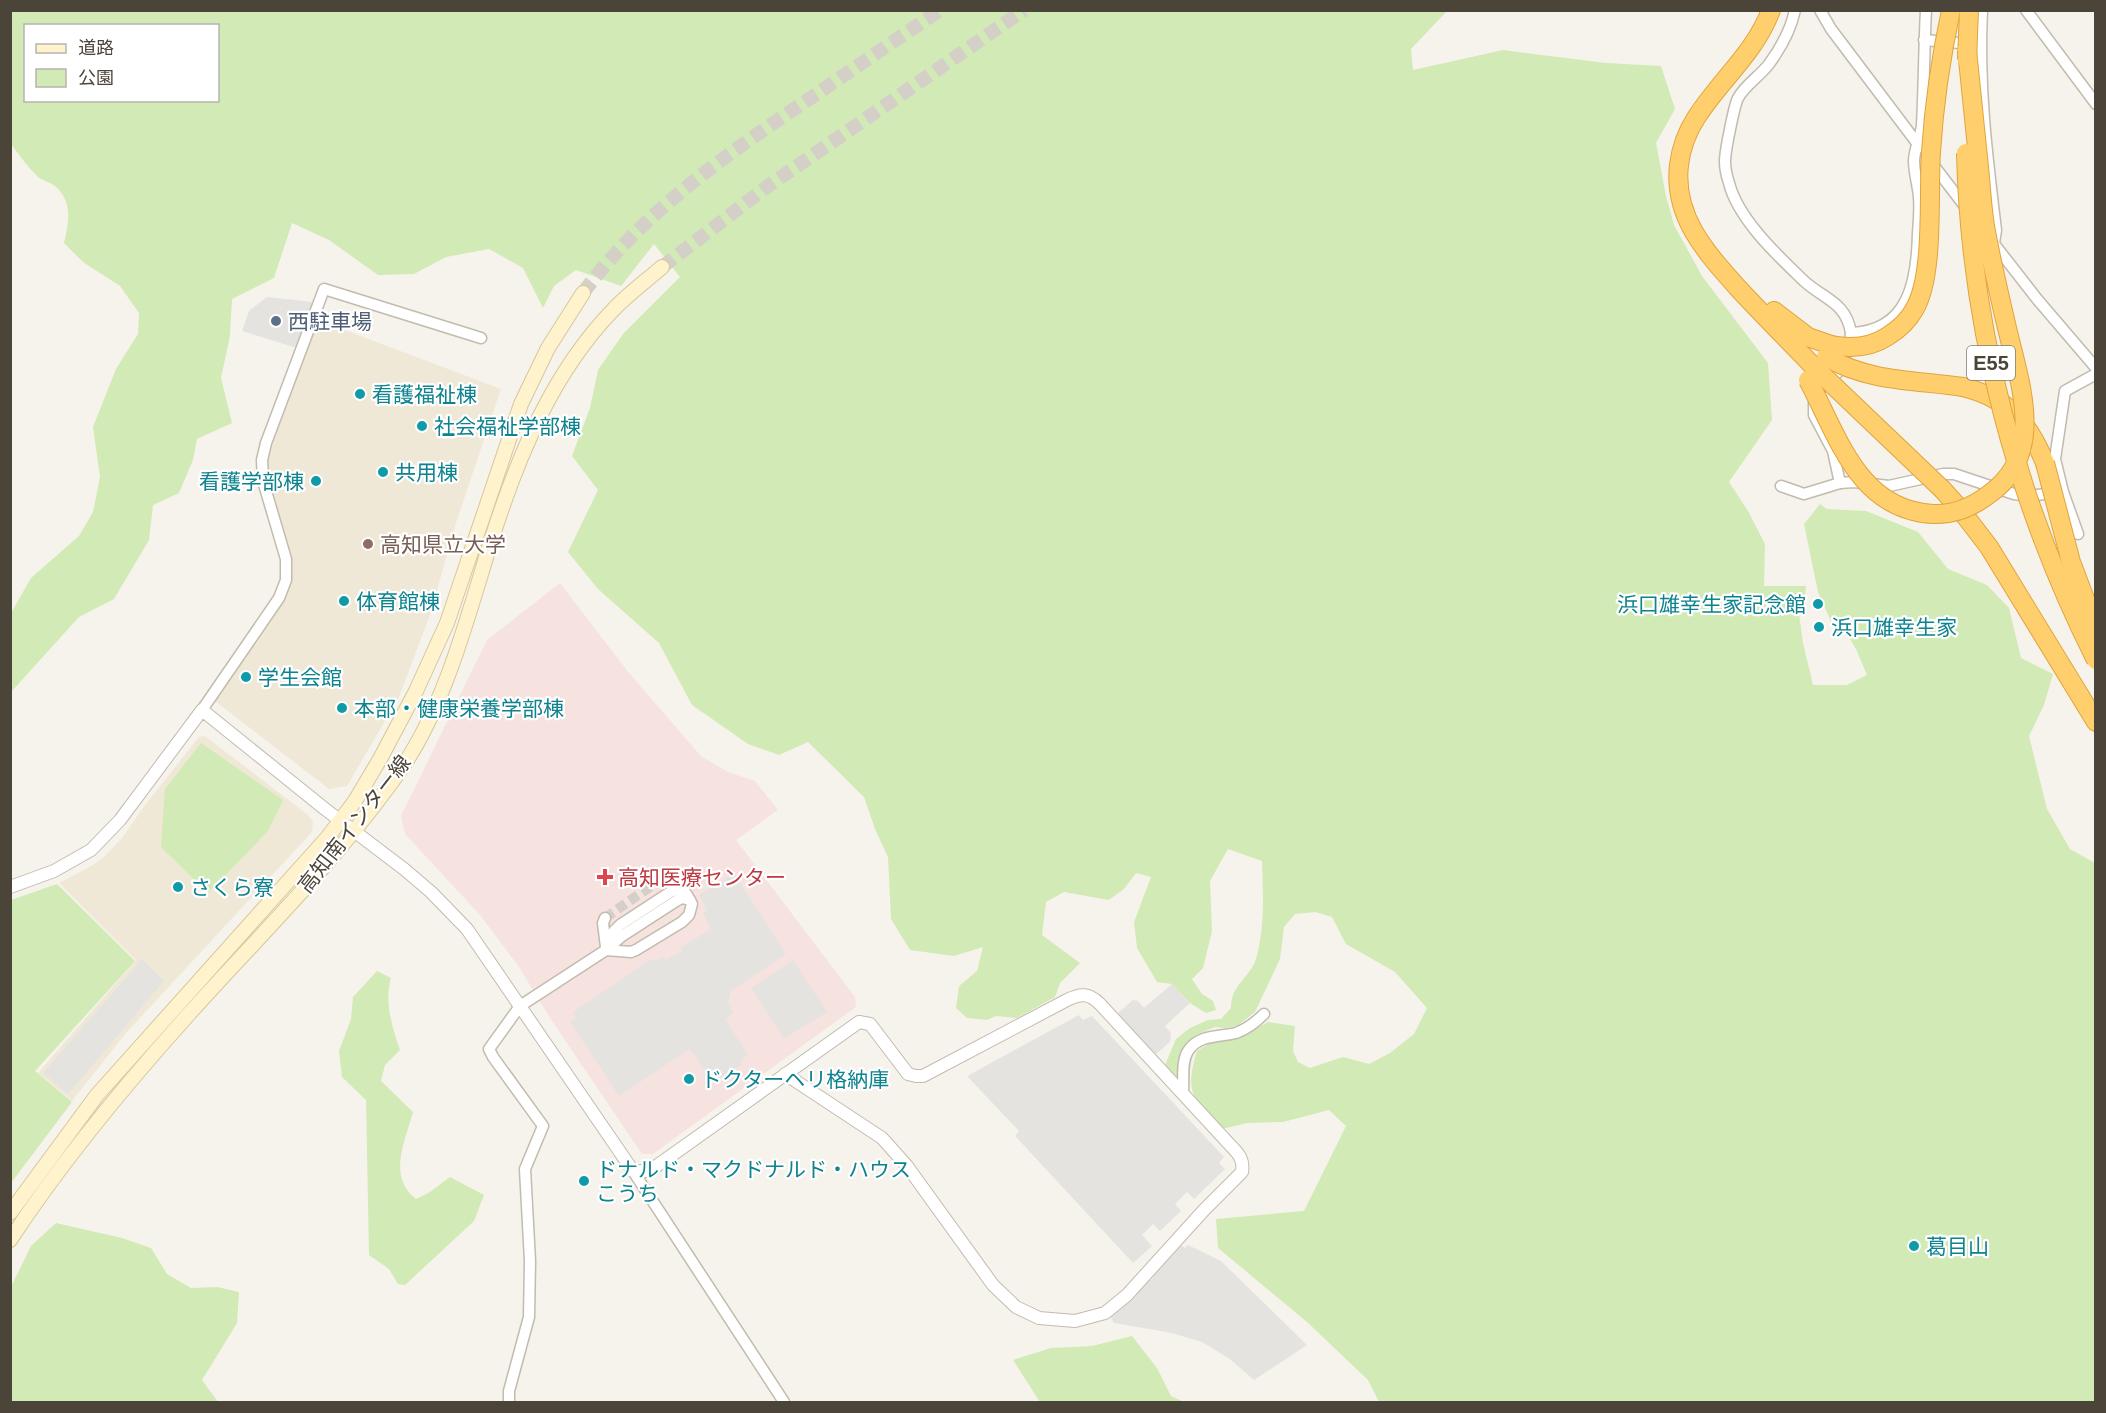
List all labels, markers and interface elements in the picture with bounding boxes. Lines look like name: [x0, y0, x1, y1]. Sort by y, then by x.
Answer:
legend: [24, 24, 219, 102]
text: 道路: [78, 38, 114, 58]
text: 公園: [78, 68, 114, 88]
place label: 西駐車場: [288, 310, 372, 333]
marker: 西駐車場: [269, 314, 283, 328]
road number: E55: [1967, 346, 2015, 380]
place label: 看護福祉棟: [372, 383, 477, 406]
marker: 看護福祉棟: [353, 387, 367, 401]
place label: 社会福祉学部棟: [434, 415, 581, 438]
marker: 社会福祉学部棟: [415, 419, 429, 433]
place label: 共用棟: [395, 461, 458, 484]
marker: 共用棟: [376, 465, 390, 479]
place label: 看護学部棟: [199, 470, 304, 493]
marker: 看護学部棟: [309, 474, 323, 488]
place label: 高知県立大学: [380, 533, 506, 556]
marker: 高知県立大学: [361, 537, 375, 551]
place label: 体育館棟: [356, 590, 440, 613]
place label: 浜口雄幸生家記念館: [1617, 593, 1806, 616]
marker: 体育館棟: [337, 594, 351, 608]
marker: 浜口雄幸生家記念館: [1811, 597, 1825, 611]
place label: 浜口雄幸生家: [1831, 616, 1957, 639]
marker: 浜口雄幸生家: [1812, 620, 1826, 634]
place label: 学生会館: [258, 666, 342, 689]
marker: 学生会館: [239, 670, 253, 684]
place label: 本部・健康栄養学部棟: [354, 697, 564, 720]
marker: 本部・健康栄養学部棟: [335, 701, 349, 715]
street label: 高知南インター線: [293, 751, 415, 897]
place label: 高知医療センター: [618, 866, 786, 889]
marker: 高知医療センター: [596, 868, 614, 886]
place label: さくら寮: [190, 876, 274, 899]
marker: さくら寮: [171, 880, 185, 894]
place label: ドクターヘリ格納庫: [701, 1068, 889, 1091]
marker: ドクターヘリ格納庫: [682, 1072, 696, 1086]
place label: ドナルド・マクドナルド・ハウス こうち: [596, 1158, 911, 1205]
marker: ドナルド・マクドナルド・ハウス こうち: [577, 1174, 591, 1188]
place label: 葛目山: [1926, 1235, 1989, 1258]
marker: 葛目山: [1907, 1239, 1921, 1253]

